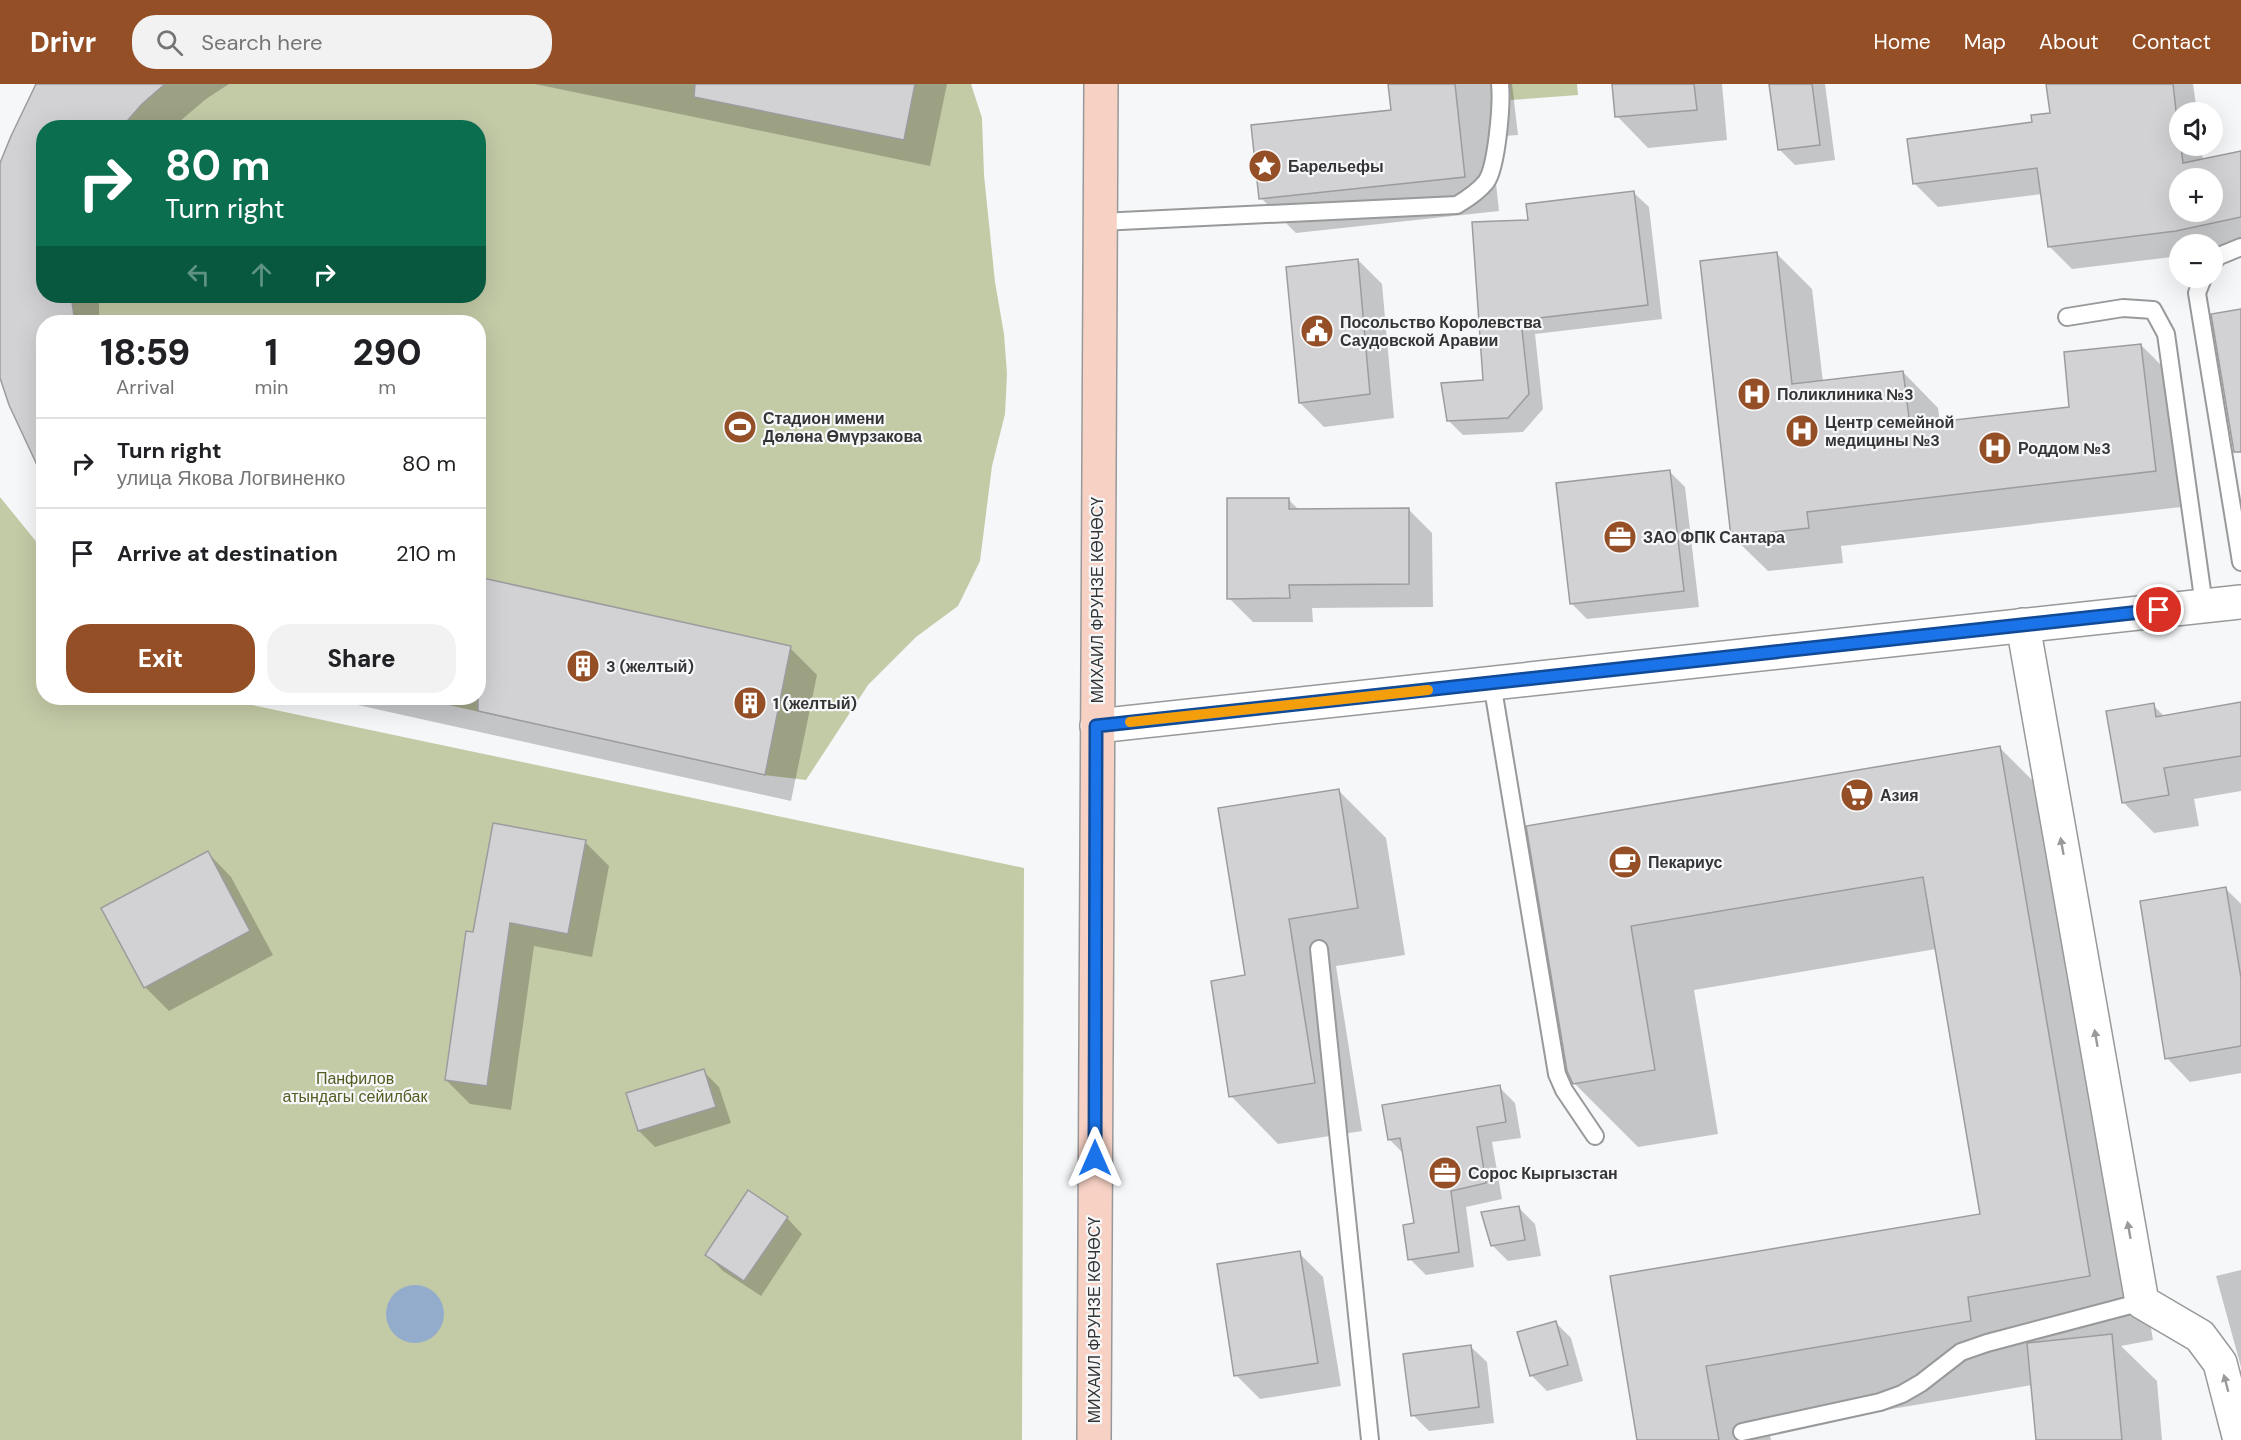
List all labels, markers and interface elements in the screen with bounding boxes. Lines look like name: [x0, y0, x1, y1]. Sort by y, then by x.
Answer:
search box: [132, 15, 552, 69]
text: Drivr: [30, 24, 96, 61]
icon: search: [153, 26, 186, 59]
text: Search here: [201, 28, 323, 57]
text: Home: [1873, 28, 1931, 56]
text: Map: [1964, 28, 2006, 56]
text: About: [2039, 28, 2099, 56]
text: Contact: [2132, 28, 2211, 56]
map controls: [2169, 102, 2223, 288]
button: sound: [2169, 102, 2223, 156]
text: 80 m: [165, 138, 271, 193]
icon: right: [66, 144, 144, 222]
place icon: Барельефы: [1247, 148, 1283, 184]
place label: Барельефы: [1288, 156, 1384, 177]
button: +: [2169, 168, 2223, 222]
text: Turn right: [165, 191, 285, 226]
button: −: [2169, 234, 2223, 288]
icon: left: [182, 258, 215, 291]
icon: ahead: [245, 258, 278, 291]
icon: right: [308, 258, 341, 291]
place label: Посольство Королевства Саудовской Аравии: [1340, 312, 1542, 351]
public building icon: Посольство Королевства Саудовской Аравии: [1299, 313, 1335, 349]
text: 18:59: [100, 329, 190, 376]
text: 1: [265, 329, 278, 376]
text: 290: [353, 329, 422, 376]
text: Arrival: [116, 374, 174, 400]
text: min: [254, 374, 289, 400]
text: m: [378, 374, 396, 400]
hospital icon: Поликлиника №3: [1736, 376, 1772, 412]
place label: Поликлиника №3: [1777, 384, 1914, 405]
place label: Стадион имени Дөлөна Өмүрзакова: [763, 408, 922, 447]
sports icon: Стадион имени Дөлөна Өмүрзакова: [722, 409, 758, 445]
place label: Центр семейной медицины №3: [1825, 412, 1954, 451]
hospital icon: Центр семейной медицины №3: [1784, 413, 1820, 449]
hospital icon: Роддом №3: [1977, 430, 2013, 466]
text: Turn right: [117, 436, 222, 465]
place label: Роддом №3: [2018, 438, 2111, 459]
icon: right: [66, 447, 99, 480]
text: 80 m: [402, 449, 456, 478]
text: улица Якова Логвиненко: [117, 465, 345, 491]
street label: МИХАИЛ ФРУНЗЕ КӨЧӨСҮ: [1087, 497, 1108, 703]
office icon: ЗАО ФПК Сантара: [1602, 519, 1638, 555]
place label: ЗАО ФПК Сантара: [1643, 527, 1785, 548]
icon: arrive: [66, 537, 99, 570]
text: Arrive at destination: [117, 539, 338, 568]
text: 210 m: [396, 539, 456, 568]
pin: [2133, 584, 2184, 635]
icon: arrive: [2142, 593, 2175, 626]
button: Exit: [66, 624, 255, 693]
button: Share: [267, 624, 456, 693]
building icon: 3 (желтый): [565, 648, 601, 684]
place label: 3 (желтый): [606, 656, 694, 677]
building icon: 1 (желтый): [732, 685, 768, 721]
place label: 1 (желтый): [773, 693, 857, 714]
supermarket icon: Азия: [1839, 777, 1875, 813]
place label: Азия: [1880, 785, 1919, 806]
one-way arrow: [2057, 836, 2066, 855]
cafe icon: Пекариус: [1607, 844, 1643, 880]
place label: Пекариус: [1648, 852, 1722, 873]
one-way arrow: [2091, 1028, 2100, 1047]
park label: Панфилов атындагы сейилбак: [283, 1068, 428, 1107]
position arrow: [1063, 1126, 1127, 1190]
office icon: Сорос Кыргызстан: [1427, 1155, 1463, 1191]
place label: Сорос Кыргызстан: [1468, 1163, 1618, 1184]
street label: МИХАИЛ ФРУНЗЕ КӨЧӨСҮ: [1084, 1217, 1105, 1423]
one-way arrow: [2125, 1220, 2134, 1239]
one-way arrow: [2220, 1374, 2230, 1393]

